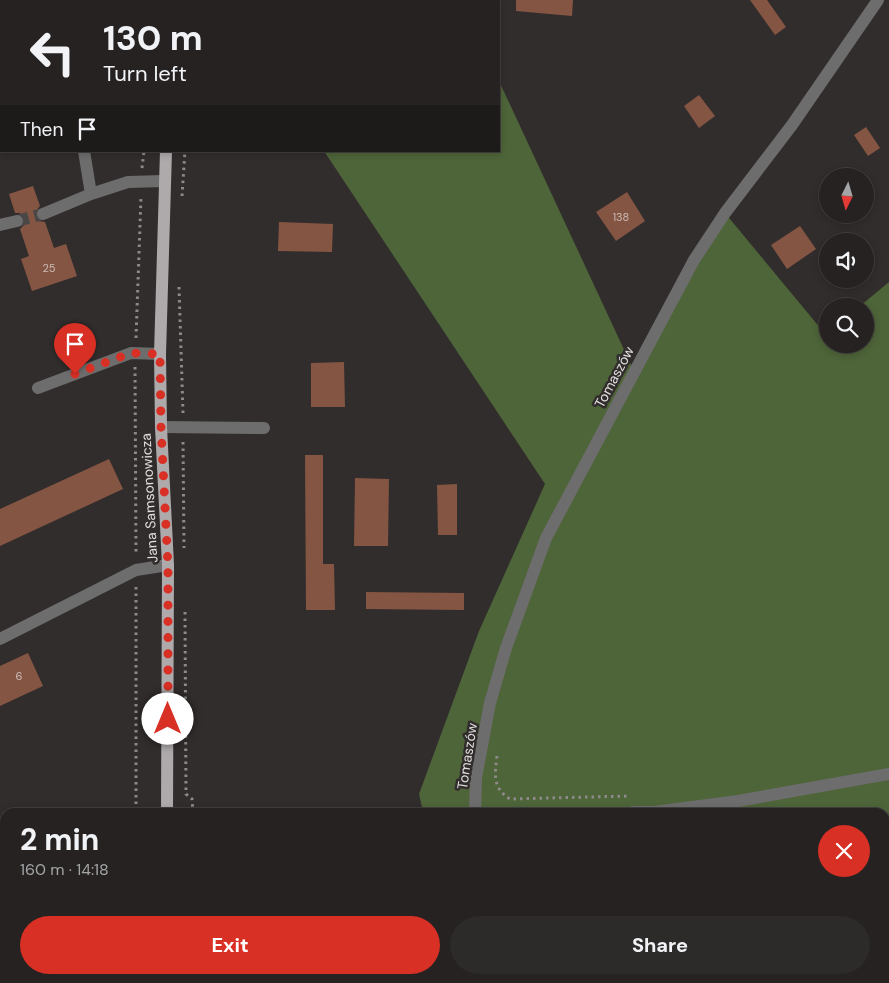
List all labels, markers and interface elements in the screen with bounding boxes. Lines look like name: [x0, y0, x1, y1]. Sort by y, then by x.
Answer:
text: 130 m: [103, 15, 203, 61]
icon: left: [20, 20, 85, 85]
text: Turn left: [103, 59, 187, 88]
icon: arrive: [73, 115, 101, 143]
text: Then: [20, 117, 63, 142]
north arrow: [819, 168, 874, 222]
map controls: [819, 168, 874, 353]
house number: 138: [613, 210, 629, 224]
button: sound: [819, 233, 874, 288]
house number: 25: [42, 261, 56, 275]
button: search: [819, 298, 874, 353]
pin: [54, 323, 96, 374]
icon: arrive: [61, 330, 89, 358]
street label: Tomaszów: [590, 343, 638, 411]
street label: Jana Samsonowicza: [137, 433, 161, 563]
house number: 6: [16, 669, 23, 683]
position arrow: [141, 692, 193, 744]
street label: Tomaszów: [453, 721, 481, 791]
text: 2 min: [20, 820, 99, 859]
button: close: [818, 825, 870, 877]
text: 160 m · 14:18: [20, 859, 109, 880]
button: Exit: [20, 916, 440, 974]
button: Share: [450, 916, 870, 974]

